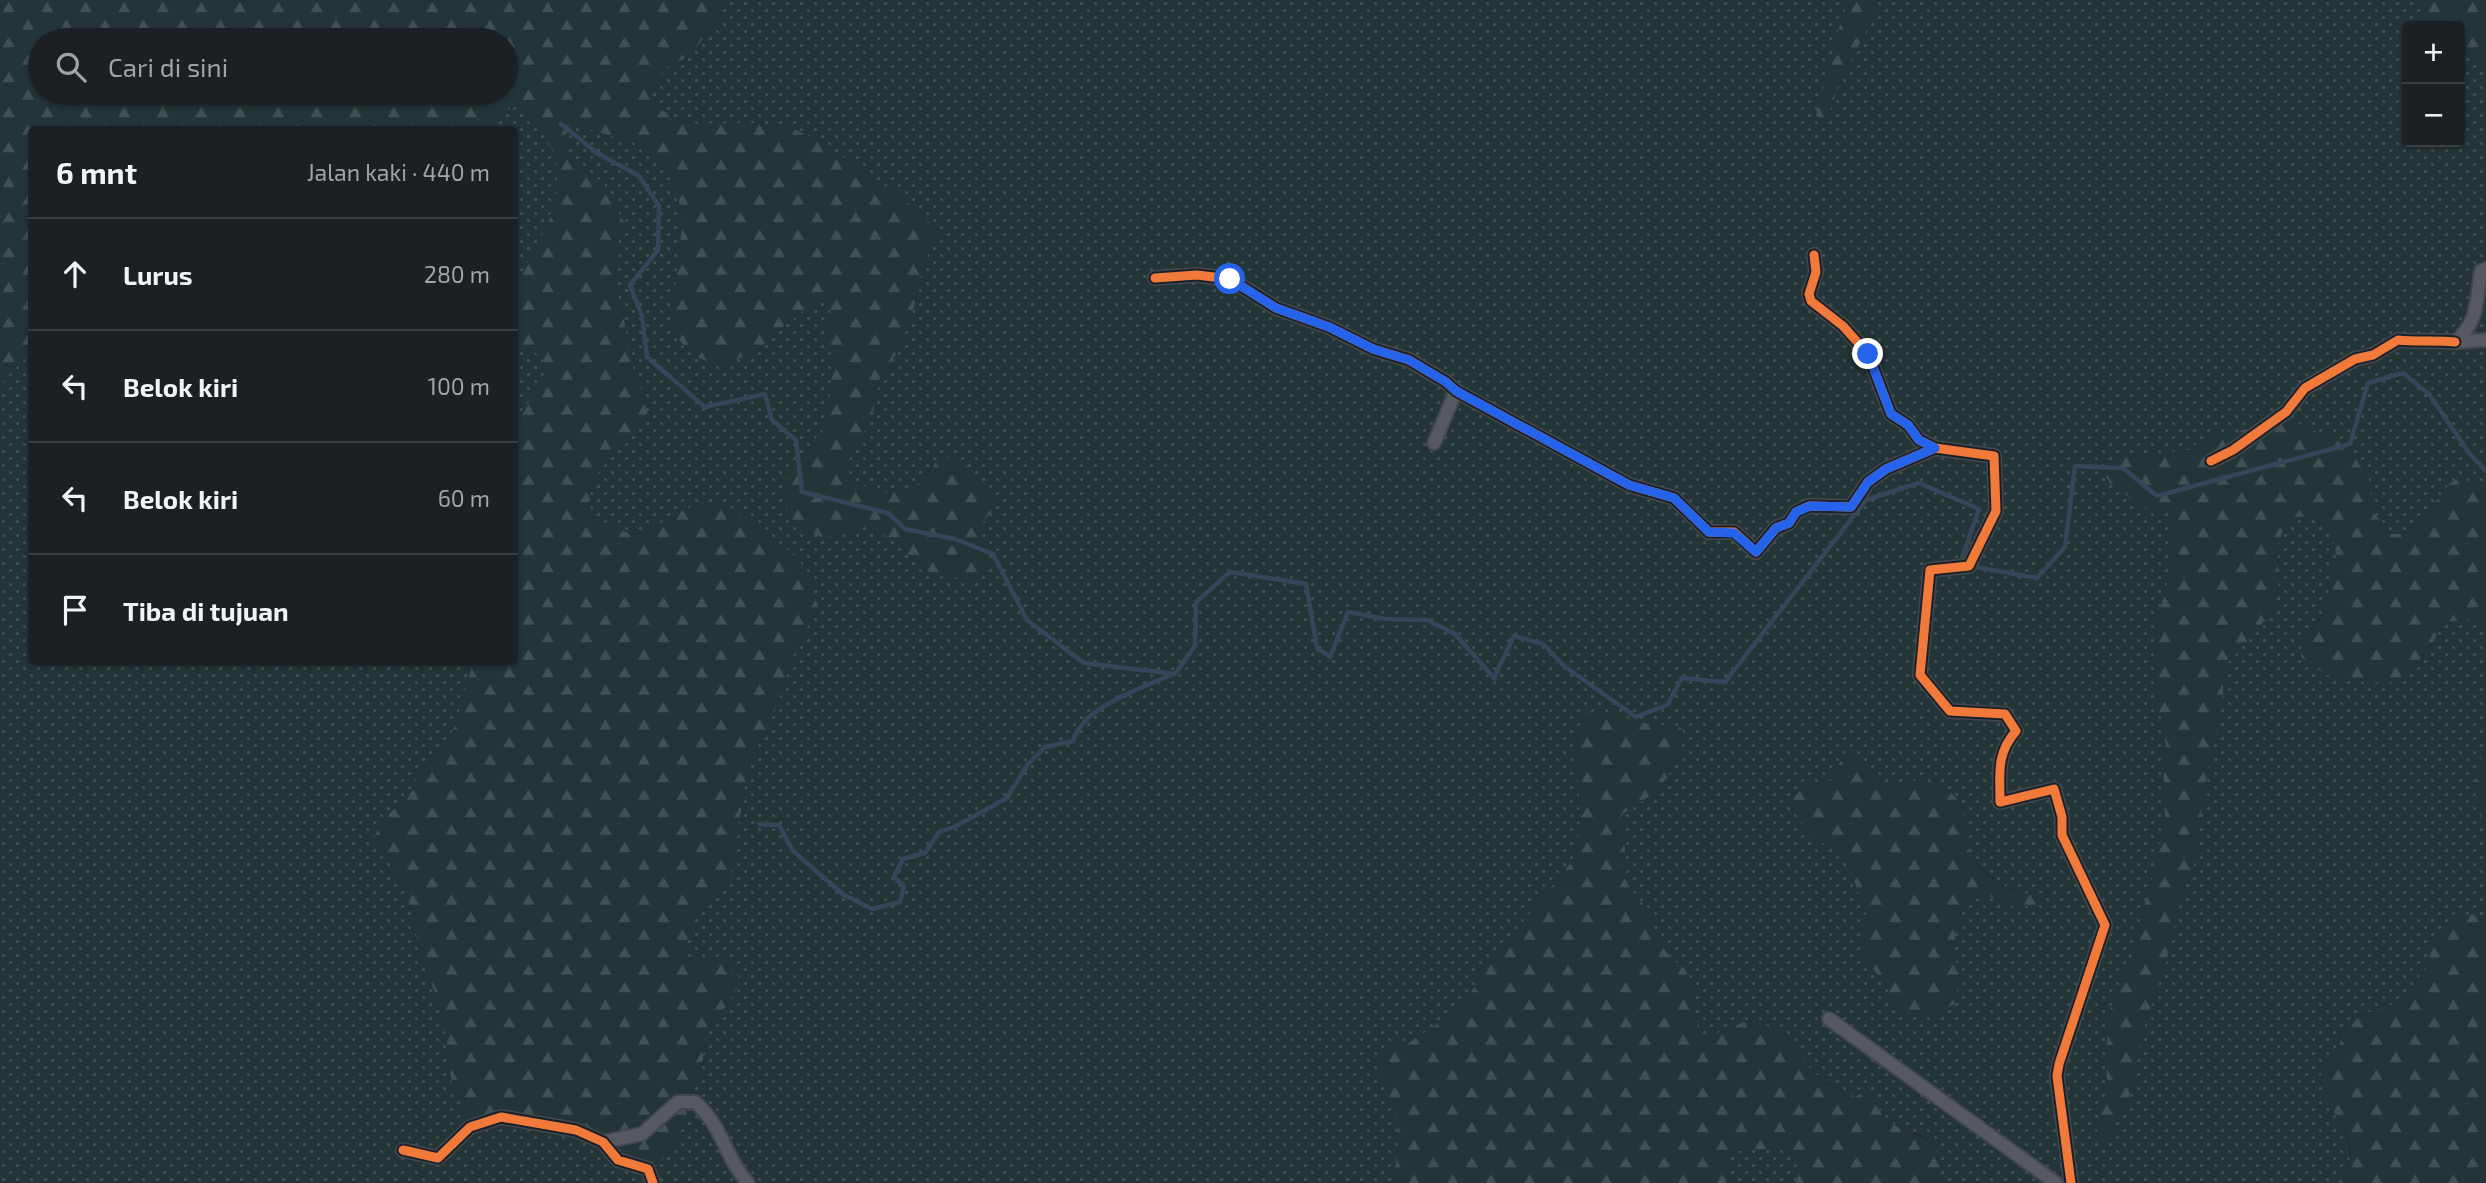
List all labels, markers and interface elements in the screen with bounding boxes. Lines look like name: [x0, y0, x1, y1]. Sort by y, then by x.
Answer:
map controls: [2402, 21, 2465, 147]
button: +: [2402, 21, 2465, 84]
search box: [28, 28, 518, 105]
icon: search: [52, 48, 90, 86]
text: Cari di sini: [108, 51, 228, 82]
button: −: [2402, 84, 2465, 147]
text: 6 mnt: [56, 154, 137, 190]
text: Jalan kaki · 440 m: [307, 158, 490, 186]
icon: ahead: [56, 255, 94, 293]
text: Lurus: [123, 259, 193, 290]
text: 280 m: [424, 260, 490, 288]
route start: [1214, 263, 1245, 294]
route end: [1852, 338, 1883, 369]
icon: left: [56, 367, 94, 405]
text: Belok kiri: [123, 371, 238, 402]
text: 100 m: [428, 372, 490, 400]
icon: left: [56, 479, 94, 517]
text: Belok kiri: [123, 483, 238, 514]
text: 60 m: [438, 484, 490, 512]
icon: arrive: [56, 591, 94, 629]
text: Tiba di tujuan: [123, 595, 289, 626]

